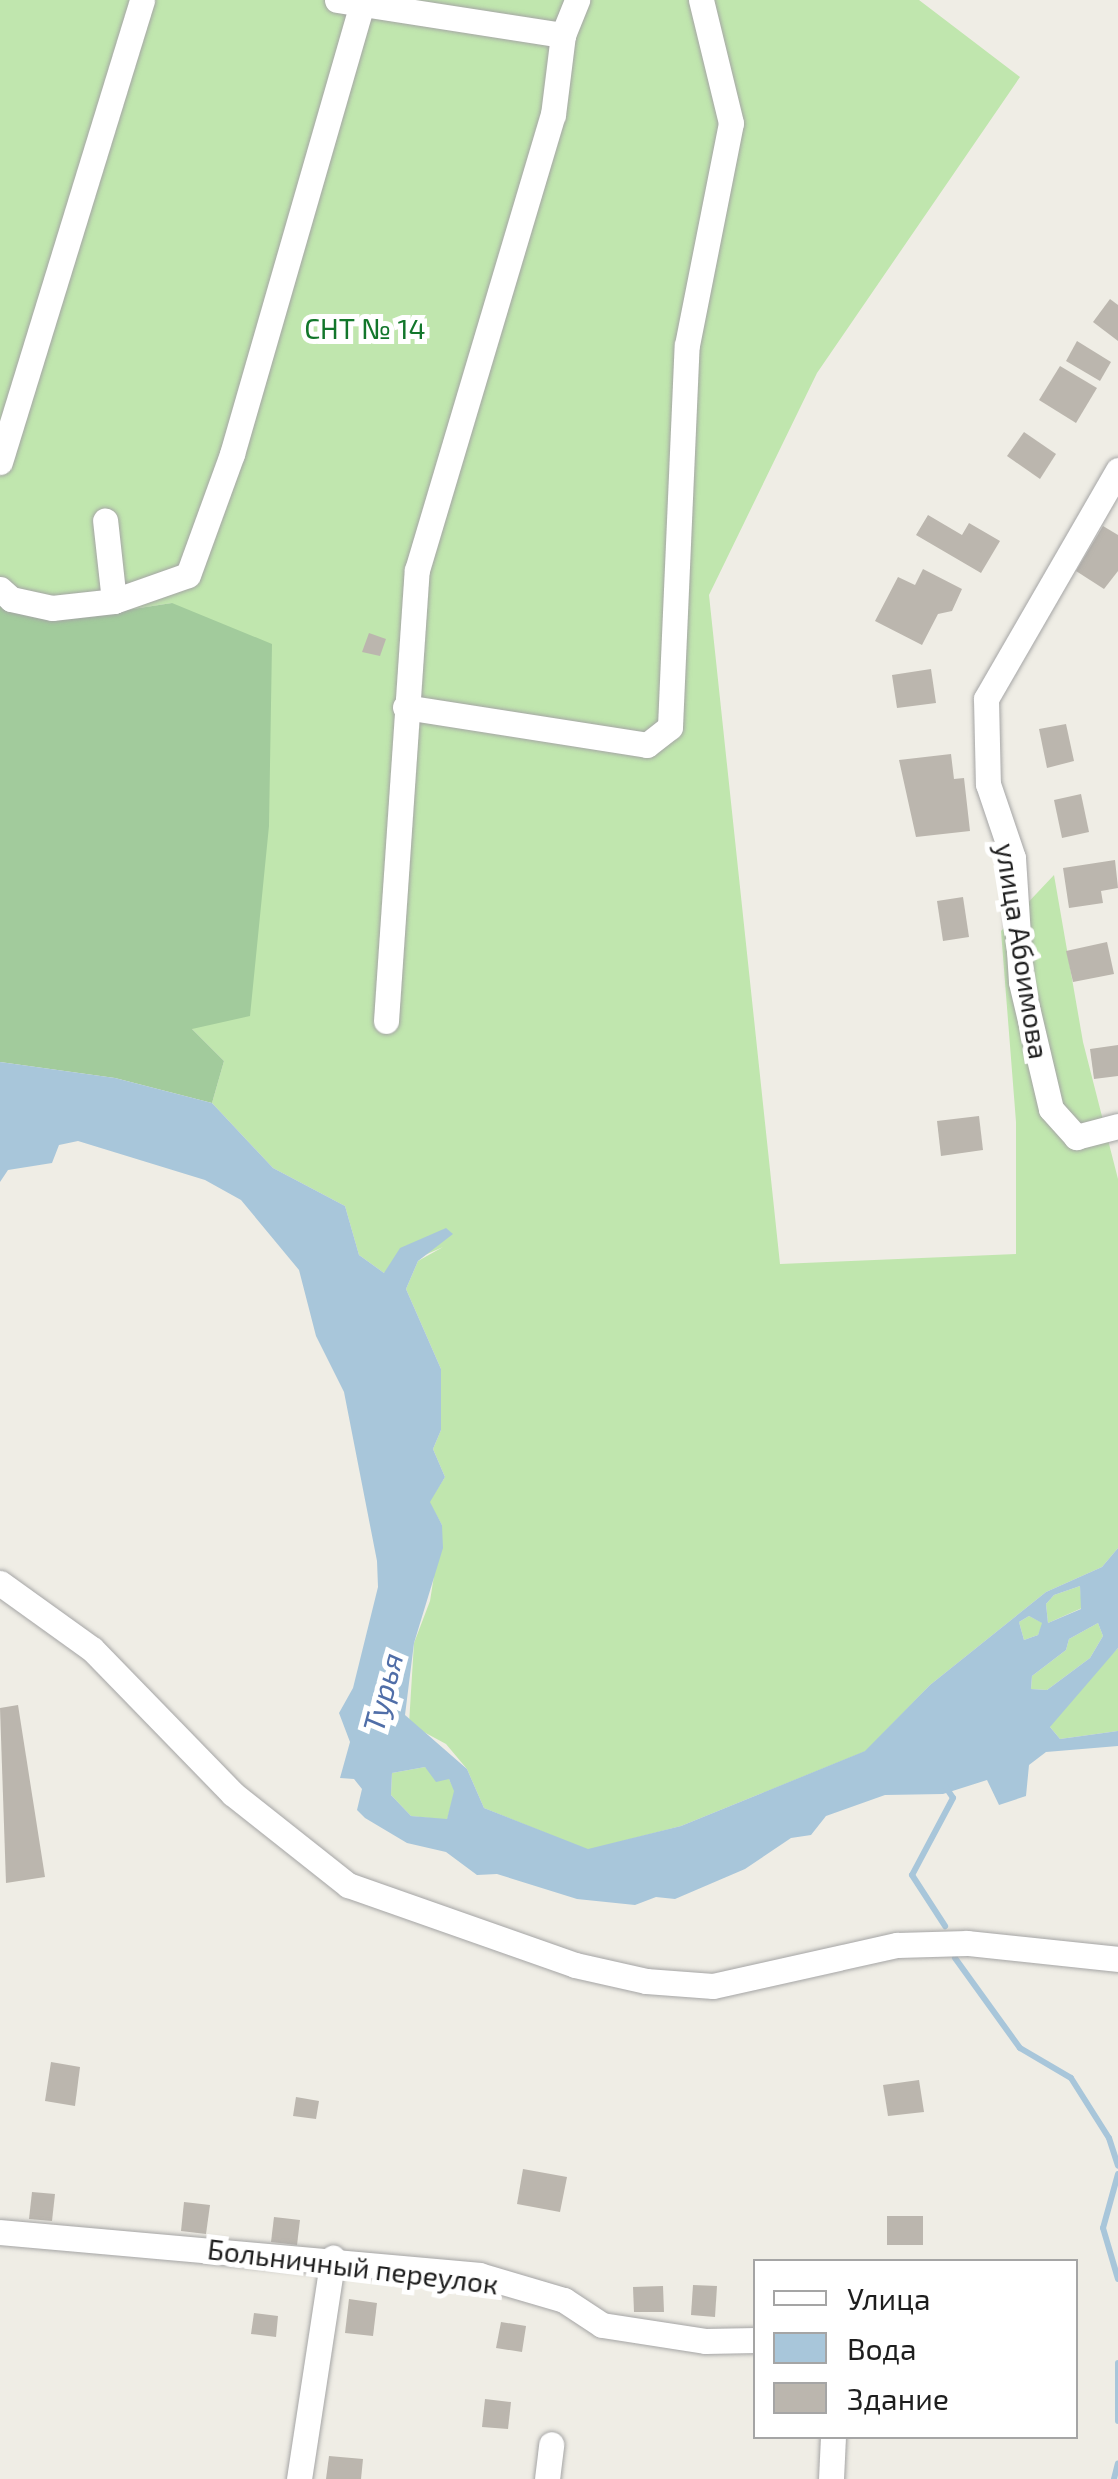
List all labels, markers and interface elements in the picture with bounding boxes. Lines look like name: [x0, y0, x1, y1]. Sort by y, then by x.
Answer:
park label: СНТ № 14: [304, 311, 426, 345]
street label: улица Абоимова: [989, 841, 1057, 1061]
water label: Турья: [354, 1648, 410, 1736]
street label: Больничный переулок: [206, 2231, 500, 2301]
legend: [753, 2259, 1078, 2439]
text: Улица: [847, 2280, 931, 2316]
text: Вода: [847, 2330, 917, 2366]
text: Здание: [847, 2380, 949, 2416]

